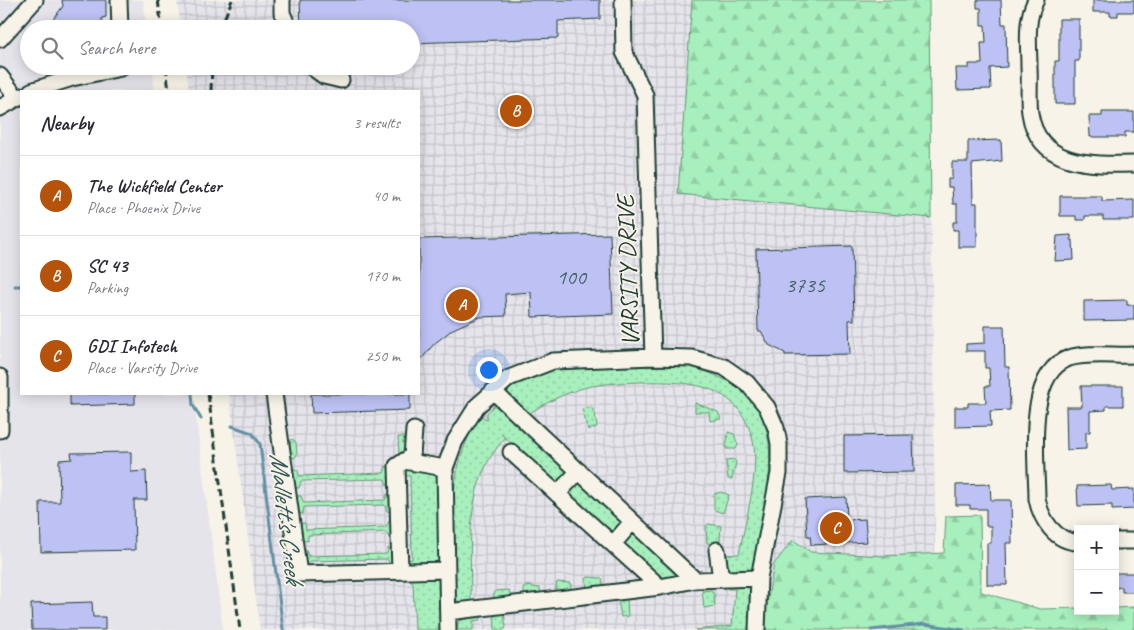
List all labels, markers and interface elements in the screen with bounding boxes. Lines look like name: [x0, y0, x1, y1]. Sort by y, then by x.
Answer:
search box: [20, 20, 420, 75]
icon: search: [38, 34, 66, 62]
text: Search here: [78, 36, 155, 60]
pin: B: [500, 92, 532, 130]
text: Nearby: [40, 110, 93, 136]
text: 3 results: [353, 113, 400, 133]
text: The Wickfield Center: [87, 174, 222, 198]
text: A: [52, 186, 60, 206]
text: 40 m: [373, 186, 400, 206]
street label: VARSITY DRIVE: [609, 192, 647, 347]
text: Place · Phoenix Drive: [87, 198, 200, 218]
text: SC 43: [87, 254, 127, 278]
house number: 100: [556, 263, 588, 291]
text: B: [52, 266, 60, 286]
text: 170 m: [366, 266, 400, 286]
house number: 3735: [785, 271, 826, 299]
text: Parking: [87, 278, 128, 298]
pin: A: [446, 286, 478, 324]
text: GDI Infotech: [87, 334, 177, 358]
text: C: [52, 346, 60, 366]
text: 250 m: [366, 346, 400, 366]
your location: [476, 357, 502, 383]
text: Place · Varsity Drive: [87, 358, 197, 378]
water label: Mallett's Creek: [262, 451, 312, 590]
pin: C: [820, 509, 852, 547]
map controls: [1074, 525, 1119, 615]
button: +: [1074, 525, 1119, 570]
button: −: [1074, 570, 1119, 615]

